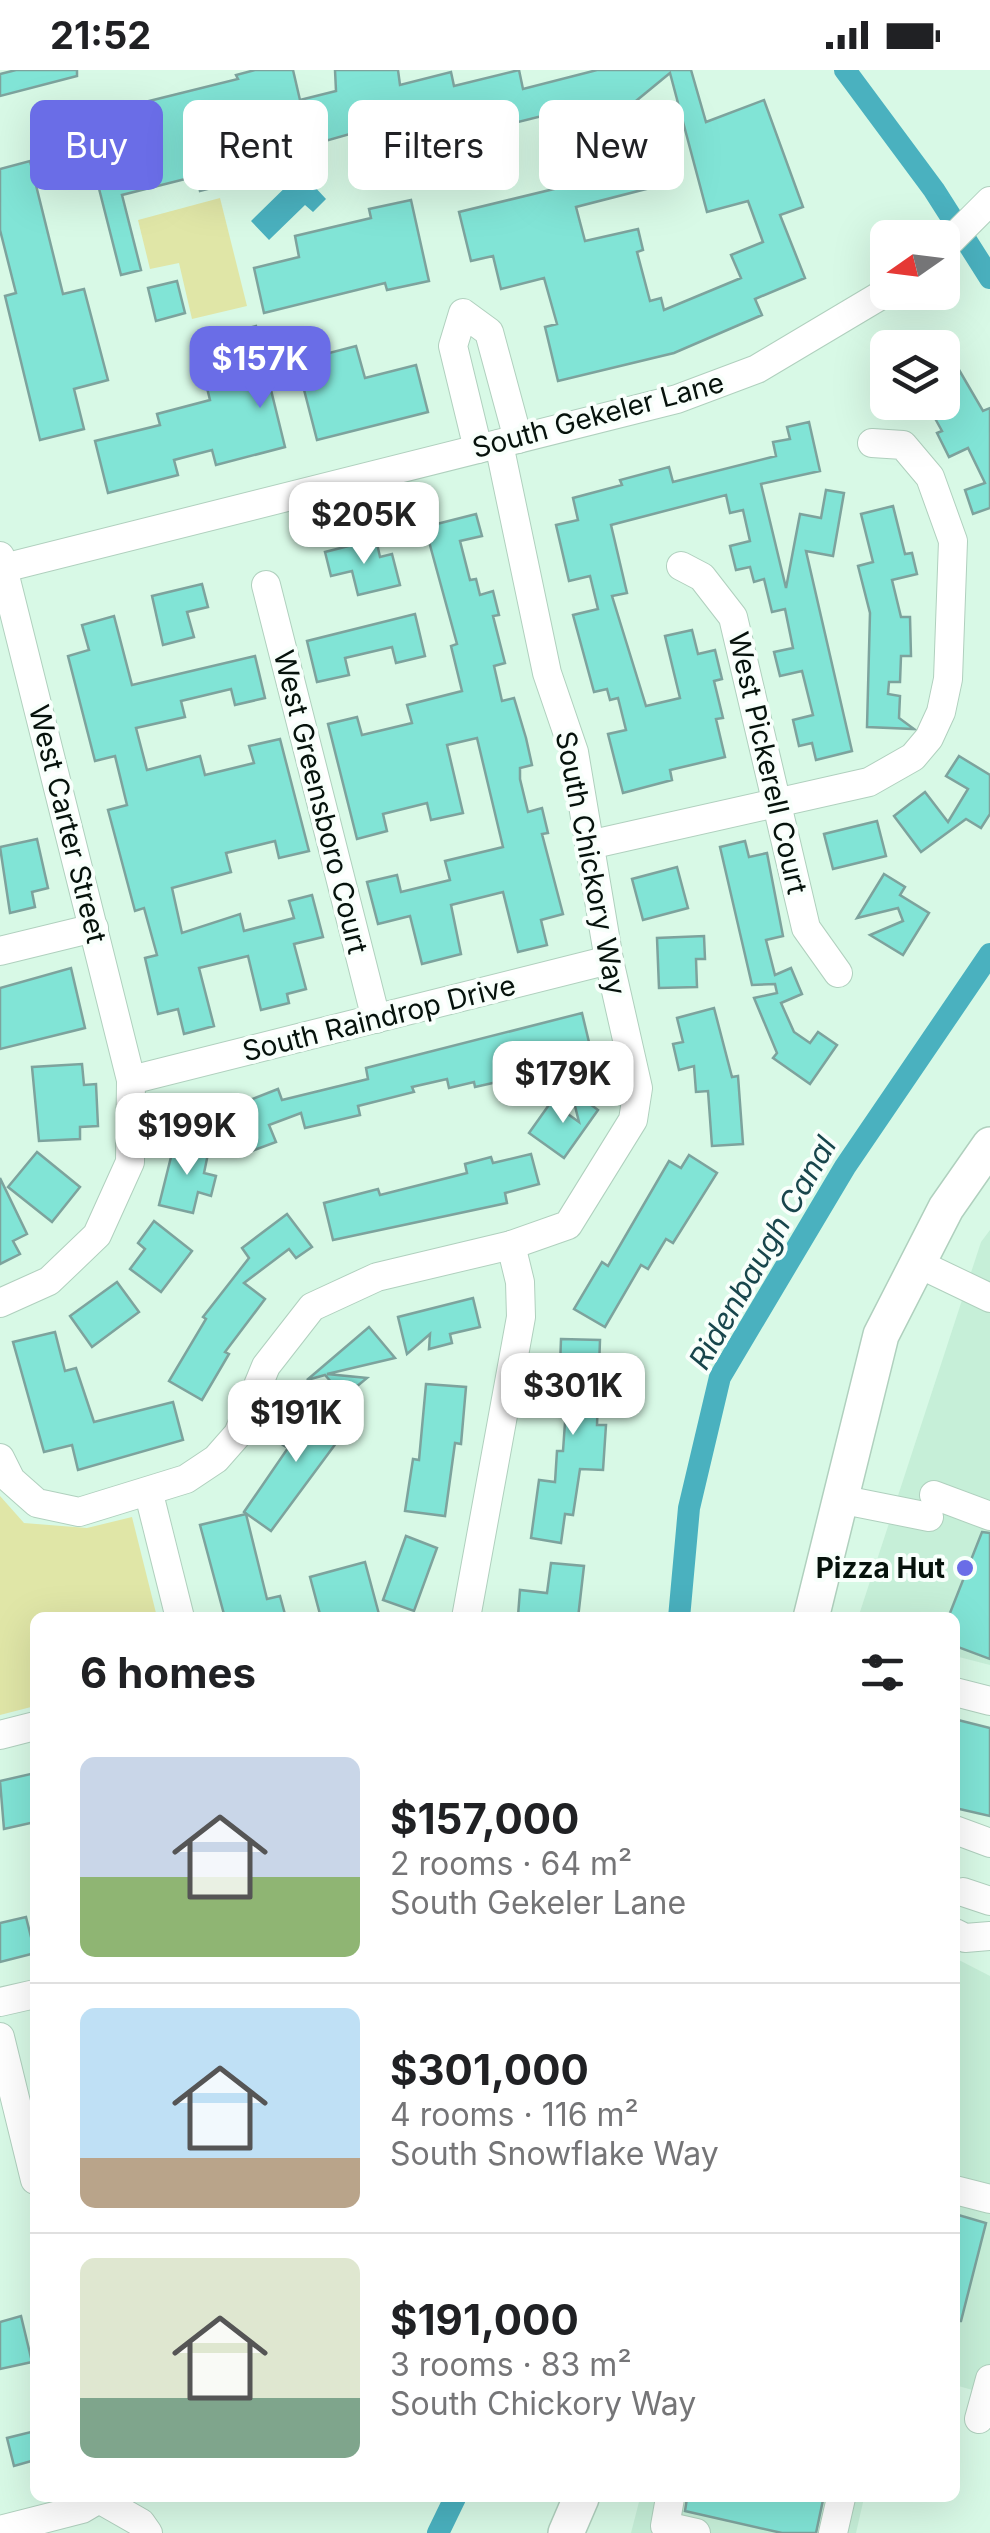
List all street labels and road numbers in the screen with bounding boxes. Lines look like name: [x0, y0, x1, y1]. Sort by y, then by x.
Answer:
street label: South Gekeler Lane: [468, 365, 728, 465]
street label: West Pickerell Court: [721, 629, 815, 897]
street label: West Greensboro Court: [267, 647, 375, 957]
street label: West Carter Street: [22, 701, 114, 947]
street label: South Chickory Way: [549, 728, 633, 998]
street label: South Raindrop Drive: [239, 968, 519, 1068]

